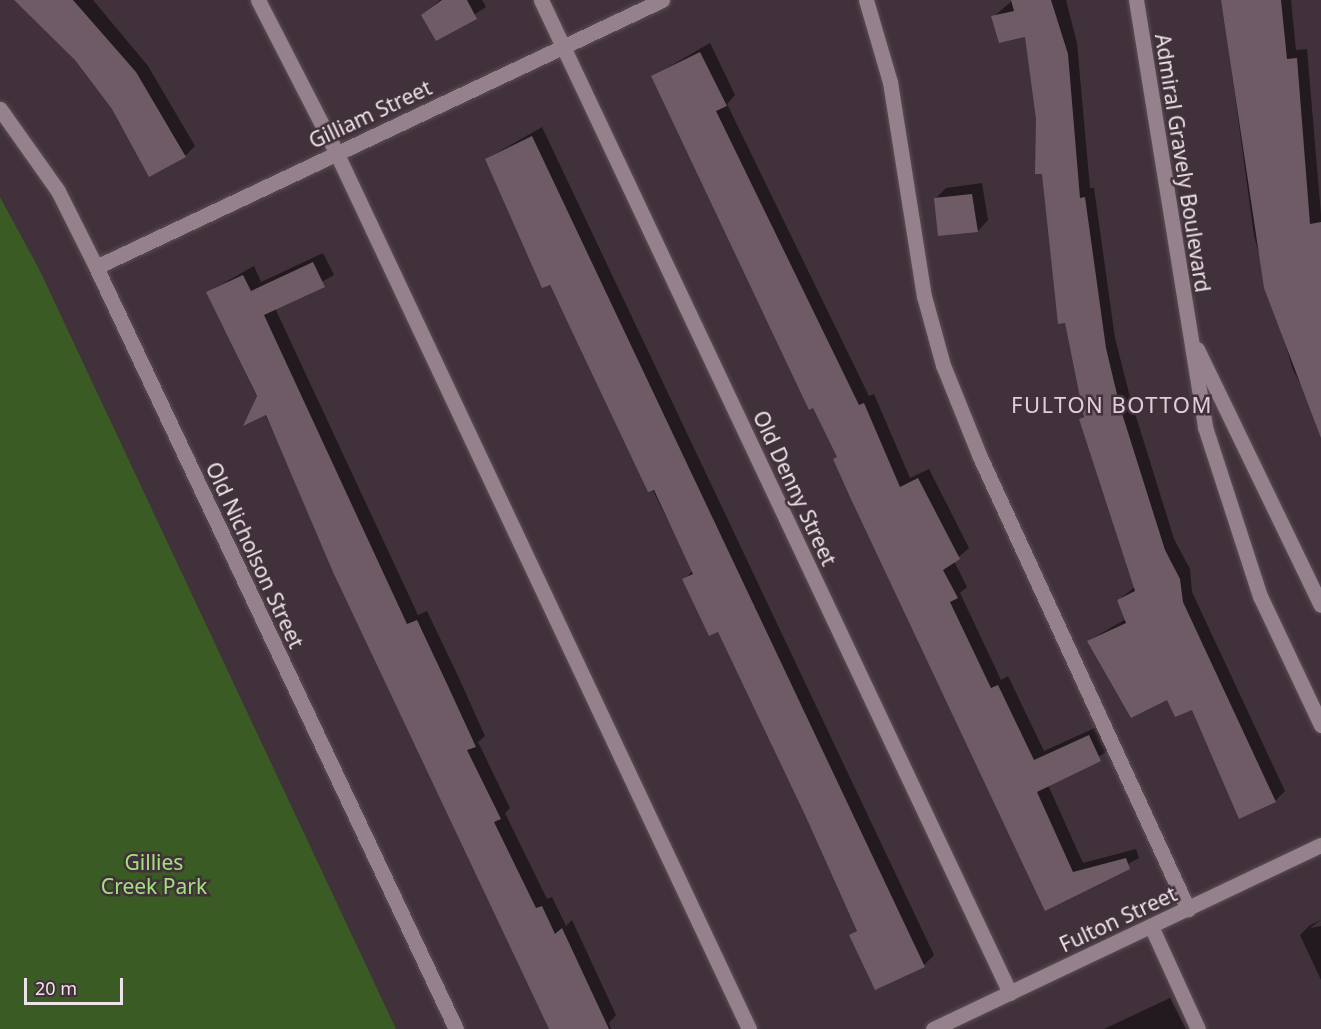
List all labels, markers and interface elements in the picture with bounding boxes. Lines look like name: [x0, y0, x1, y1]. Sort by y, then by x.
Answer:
street label: Admiral Gravely Boulevard: [1150, 32, 1216, 294]
street label: Gilliam Street: [305, 75, 435, 153]
district label: FULTON BOTTOM: [1011, 392, 1213, 418]
street label: Old Denny Street: [748, 406, 842, 570]
street label: Old Nicholson Street: [201, 458, 309, 652]
park label: Gillies Creek Park: [101, 849, 207, 899]
street label: Fulton Street: [1055, 881, 1181, 957]
scale bar: [27, 966, 126, 1004]
text: 20 m: [35, 976, 77, 1000]

